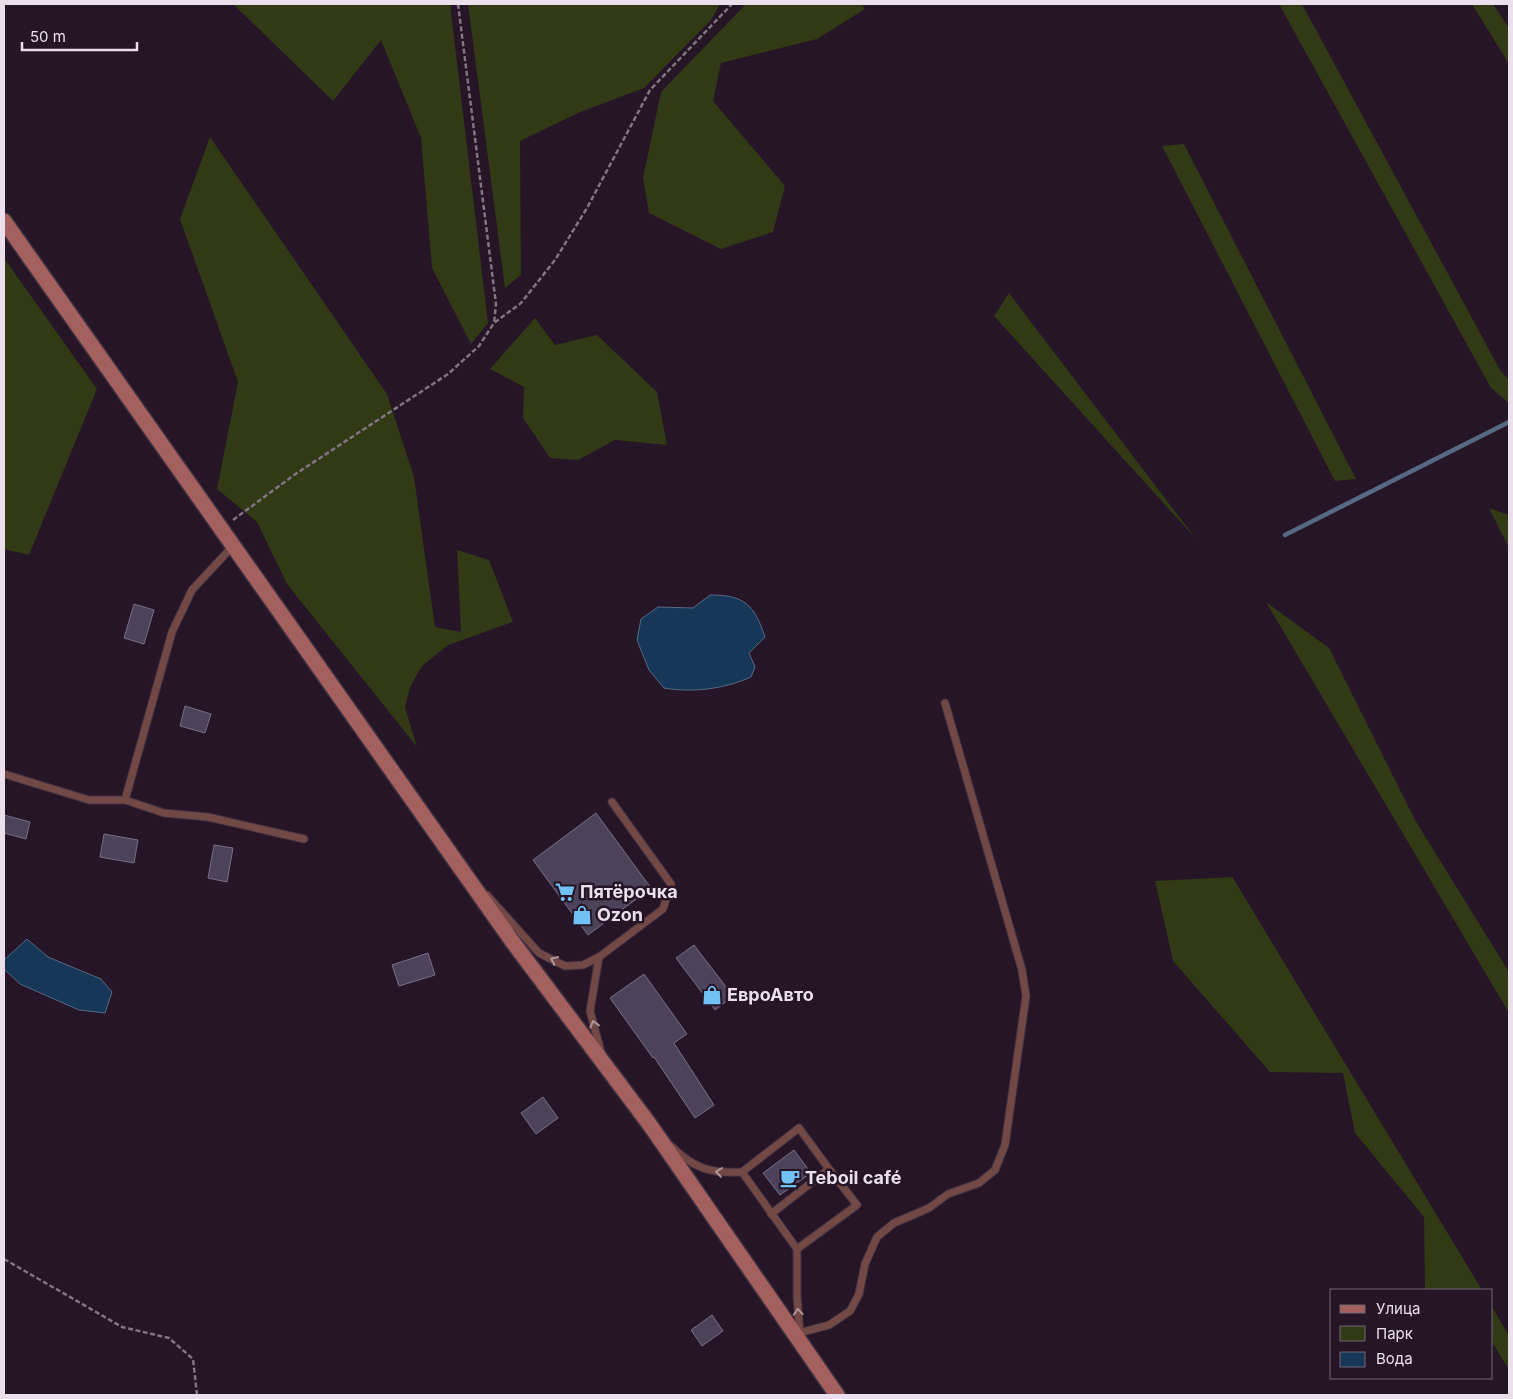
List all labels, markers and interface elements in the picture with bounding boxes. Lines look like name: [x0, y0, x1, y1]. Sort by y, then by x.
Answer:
scale bar: [22, 20, 138, 52]
text: 50 m: [30, 27, 66, 46]
supermarket icon: Пятёрочка: [554, 881, 576, 903]
place label: Пятёрочка: [580, 881, 678, 902]
shop icon: Ozon: [571, 904, 593, 926]
place label: Ozon: [597, 904, 643, 925]
one-way arrow: [550, 956, 559, 967]
shop icon: ЕвроАвто: [701, 984, 723, 1006]
place label: ЕвроАвто: [727, 984, 814, 1005]
one-way arrow: [589, 1020, 599, 1028]
one-way arrow: [715, 1167, 724, 1177]
cafe icon: Teboil café: [779, 1167, 801, 1189]
place label: Teboil café: [805, 1167, 902, 1188]
legend: [1330, 1289, 1493, 1379]
text: Улица: [1376, 1299, 1420, 1318]
one-way arrow: [792, 1307, 803, 1315]
text: Парк: [1376, 1324, 1413, 1343]
text: Вода: [1376, 1349, 1413, 1368]

